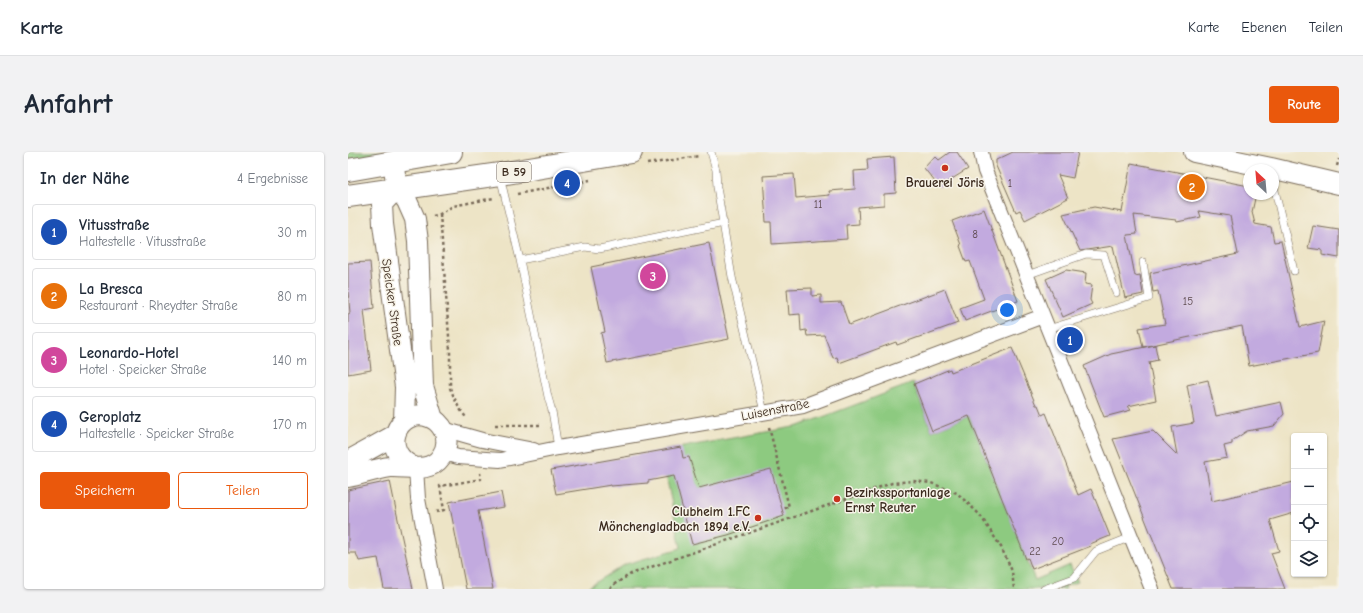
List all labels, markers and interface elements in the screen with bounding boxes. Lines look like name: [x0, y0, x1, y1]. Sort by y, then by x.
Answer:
text: Karte: [20, 17, 63, 39]
text: Karte: [1188, 19, 1219, 36]
text: Ebenen: [1241, 19, 1287, 36]
text: Teilen: [1309, 19, 1343, 36]
button: Route: [1269, 86, 1339, 123]
text: Anfahrt: [24, 88, 113, 120]
road number: B 59: [497, 162, 531, 182]
marker: Brauerei Jöris: [940, 163, 950, 173]
north arrow: [1243, 164, 1279, 200]
pin: 4: [554, 168, 580, 198]
text: In der Nähe: [40, 169, 129, 188]
text: 4 Ergebnisse: [237, 171, 308, 186]
pin: 2: [1179, 172, 1205, 202]
place label: Brauerei Jöris: [906, 175, 985, 190]
house number: 1: [1008, 177, 1012, 190]
house number: 11: [814, 198, 822, 211]
text: Vitusstraße: [79, 216, 149, 234]
text: 1: [51, 225, 57, 240]
text: 30 m: [277, 225, 307, 240]
house number: 8: [972, 228, 978, 241]
text: Haltestelle · Vitusstraße: [79, 234, 206, 249]
street label: Speicker Straße: [379, 258, 406, 347]
pin: 3: [640, 261, 666, 291]
text: La Bresca: [79, 280, 143, 298]
text: 2: [51, 289, 57, 304]
text: 80 m: [277, 289, 307, 304]
house number: 15: [1183, 295, 1193, 308]
text: Restaurant · Rheydter Straße: [79, 298, 238, 313]
your location: [997, 300, 1017, 320]
pin: 1: [1057, 325, 1083, 355]
text: Leonardo-Hotel: [79, 344, 179, 362]
text: 3: [51, 353, 57, 368]
text: 140 m: [273, 353, 307, 368]
text: Hotel · Speicker Straße: [79, 362, 207, 377]
street label: Luisenstraße: [740, 395, 811, 423]
text: Geroplatz: [79, 408, 141, 426]
text: 4: [51, 417, 57, 432]
text: 170 m: [273, 417, 307, 432]
text: Haltestelle · Speicker Straße: [79, 426, 234, 441]
map controls: [1291, 433, 1327, 577]
button: +: [1291, 433, 1327, 469]
button: −: [1291, 469, 1327, 505]
button: Speichern: [40, 472, 170, 509]
button: Teilen: [178, 472, 308, 509]
place label: Bezirkssportanlage Ernst Reuter: [845, 485, 951, 515]
marker: Bezirkssportanlage Ernst Reuter: [832, 494, 842, 504]
place label: Clubheim 1.FC Mönchengladbach 1894 e.V.: [599, 504, 750, 534]
button: locate: [1291, 505, 1327, 541]
marker: Clubheim 1.FC Mönchengladbach 1894 e.V.: [753, 513, 763, 523]
house number: 20: [1052, 535, 1064, 548]
button: layers: [1291, 541, 1327, 577]
house number: 22: [1029, 545, 1041, 558]

